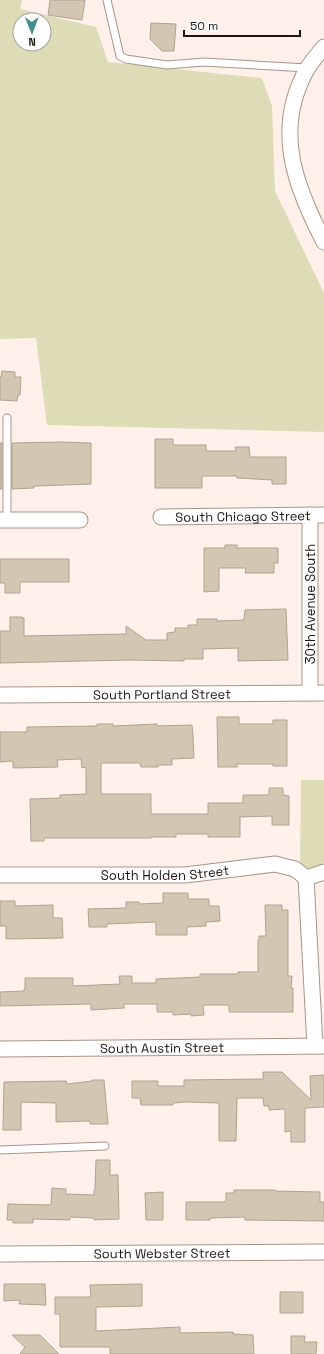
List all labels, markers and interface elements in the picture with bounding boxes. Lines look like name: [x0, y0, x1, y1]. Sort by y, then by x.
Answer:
north arrow: [12, 12, 52, 52]
scale bar: [184, 12, 300, 38]
text: 50 m: [190, 18, 218, 34]
text: N: [28, 35, 36, 49]
street label: South Chicago Street: [175, 507, 311, 526]
street label: 30th Avenue South: [302, 544, 319, 664]
street label: South Portland Street: [93, 686, 231, 703]
street label: South Holden Street: [101, 862, 230, 884]
street label: South Austin Street: [100, 1039, 224, 1057]
street label: South Webster Street: [94, 1245, 230, 1262]

